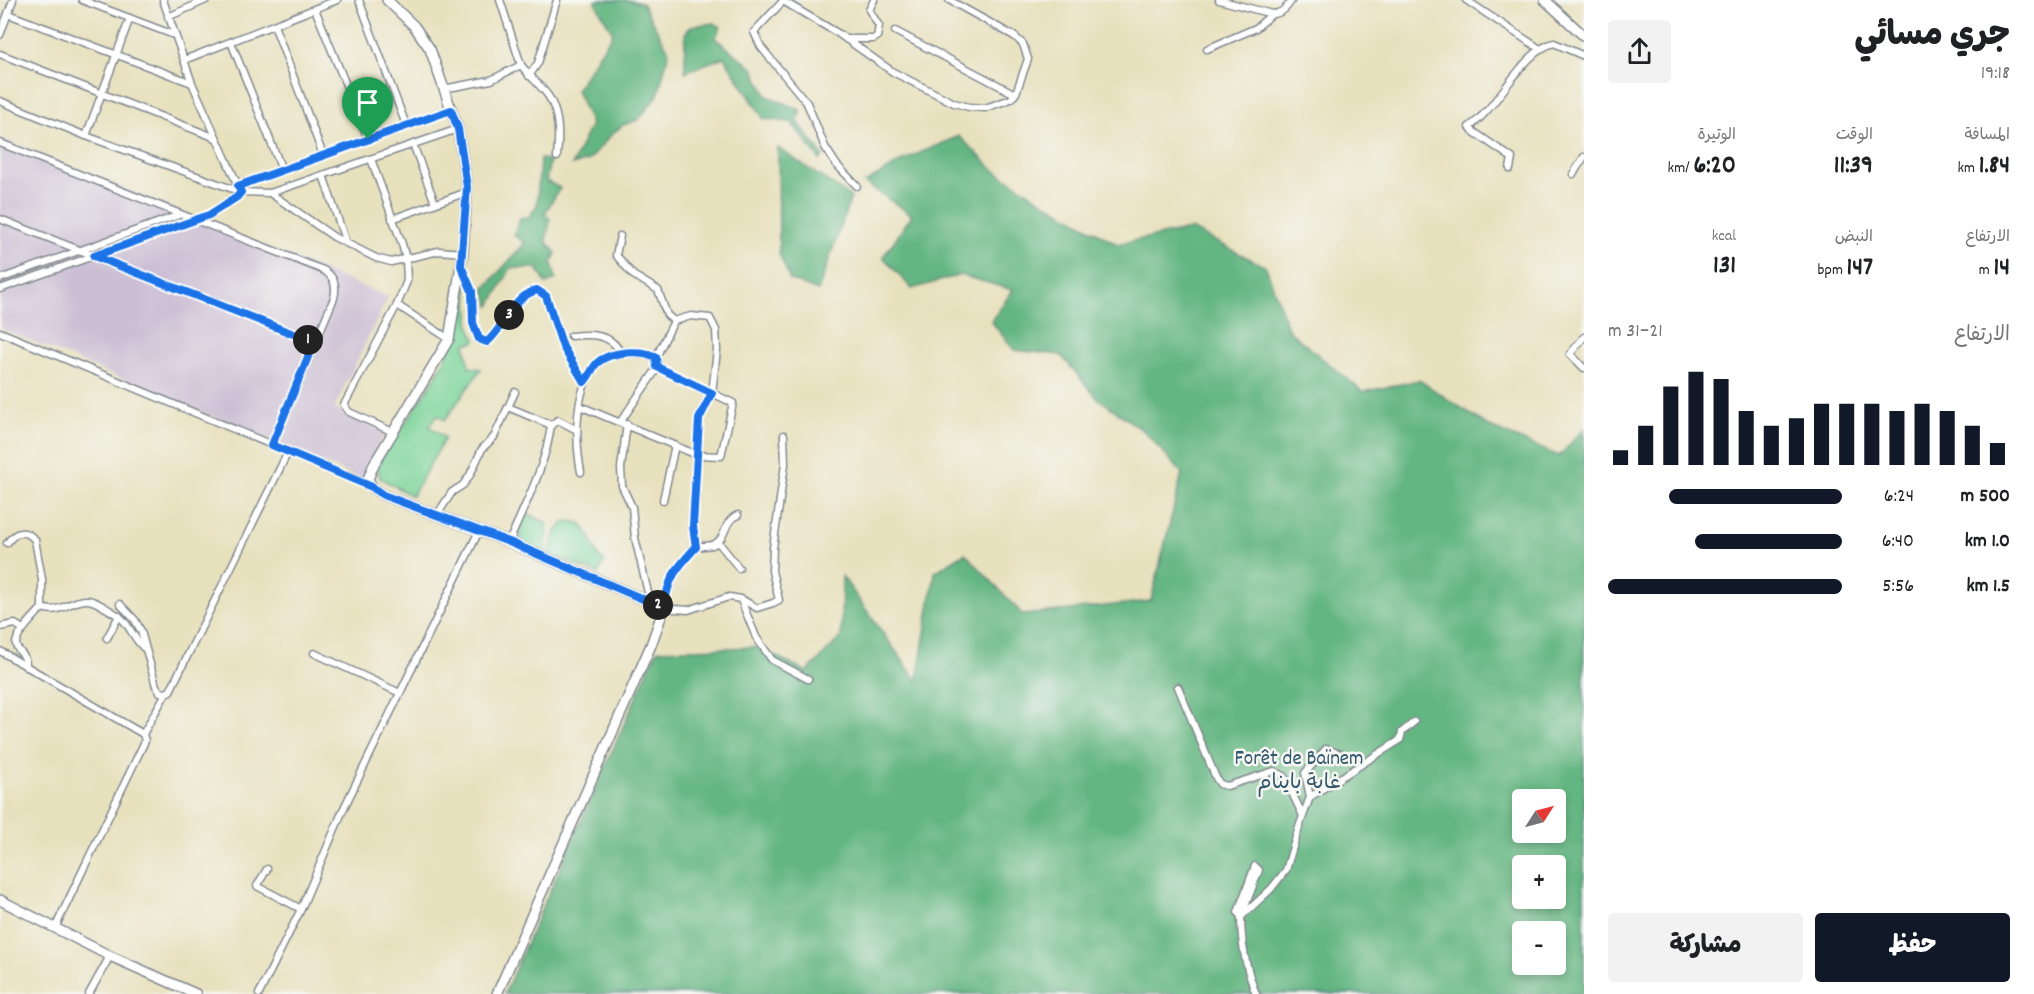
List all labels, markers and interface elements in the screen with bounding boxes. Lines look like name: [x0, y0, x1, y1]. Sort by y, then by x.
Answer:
text: جري مسائي: [1854, 14, 2010, 61]
button: share: [1608, 20, 1671, 83]
text: 19:18: [1981, 60, 2010, 88]
pin: [342, 77, 393, 139]
icon: arrive: [351, 86, 384, 119]
text: الوتيرة: [1697, 124, 1736, 147]
text: الوقت: [1836, 124, 1873, 147]
text: المسافة: [1964, 124, 2010, 147]
text: 6:20: [1693, 148, 1736, 185]
text: 11:39: [1834, 148, 1873, 185]
text: 1.84: [1979, 148, 2010, 185]
text: /km: [1668, 157, 1693, 180]
text: km: [1958, 157, 1979, 180]
text: kcal: [1712, 225, 1736, 248]
text: النبض: [1835, 226, 1873, 249]
text: الارتفاع: [1965, 226, 2010, 249]
text: 131: [1713, 248, 1736, 285]
text: 147: [1847, 250, 1873, 287]
text: 14: [1994, 250, 2010, 287]
text: bpm: [1818, 259, 1847, 282]
text: m: [1979, 259, 1994, 282]
pin: 3: [494, 300, 524, 330]
text: 3: [505, 303, 513, 326]
text: 21–31 m: [1608, 318, 1663, 346]
text: الارتفاع: [1954, 322, 2010, 350]
pin: 1: [293, 325, 323, 355]
text: 1: [306, 328, 310, 351]
text: 6:24: [1884, 483, 1914, 511]
text: 500 m: [1961, 483, 2010, 511]
text: 6:40: [1882, 528, 1914, 556]
text: 1.0 km: [1965, 528, 2010, 556]
text: 5:56: [1882, 573, 1914, 601]
text: 1.5 km: [1966, 573, 2010, 601]
pin: 2: [643, 590, 673, 620]
text: 2: [655, 593, 662, 616]
park label: Forêt de Baïnem غابة باينام: [1234, 745, 1364, 799]
north arrow: [1512, 789, 1566, 843]
map controls: [1512, 789, 1566, 975]
button: +: [1512, 855, 1566, 909]
button: مشاركة: [1608, 913, 1803, 982]
button: حفظ: [1815, 913, 2010, 982]
button: −: [1512, 921, 1566, 975]

